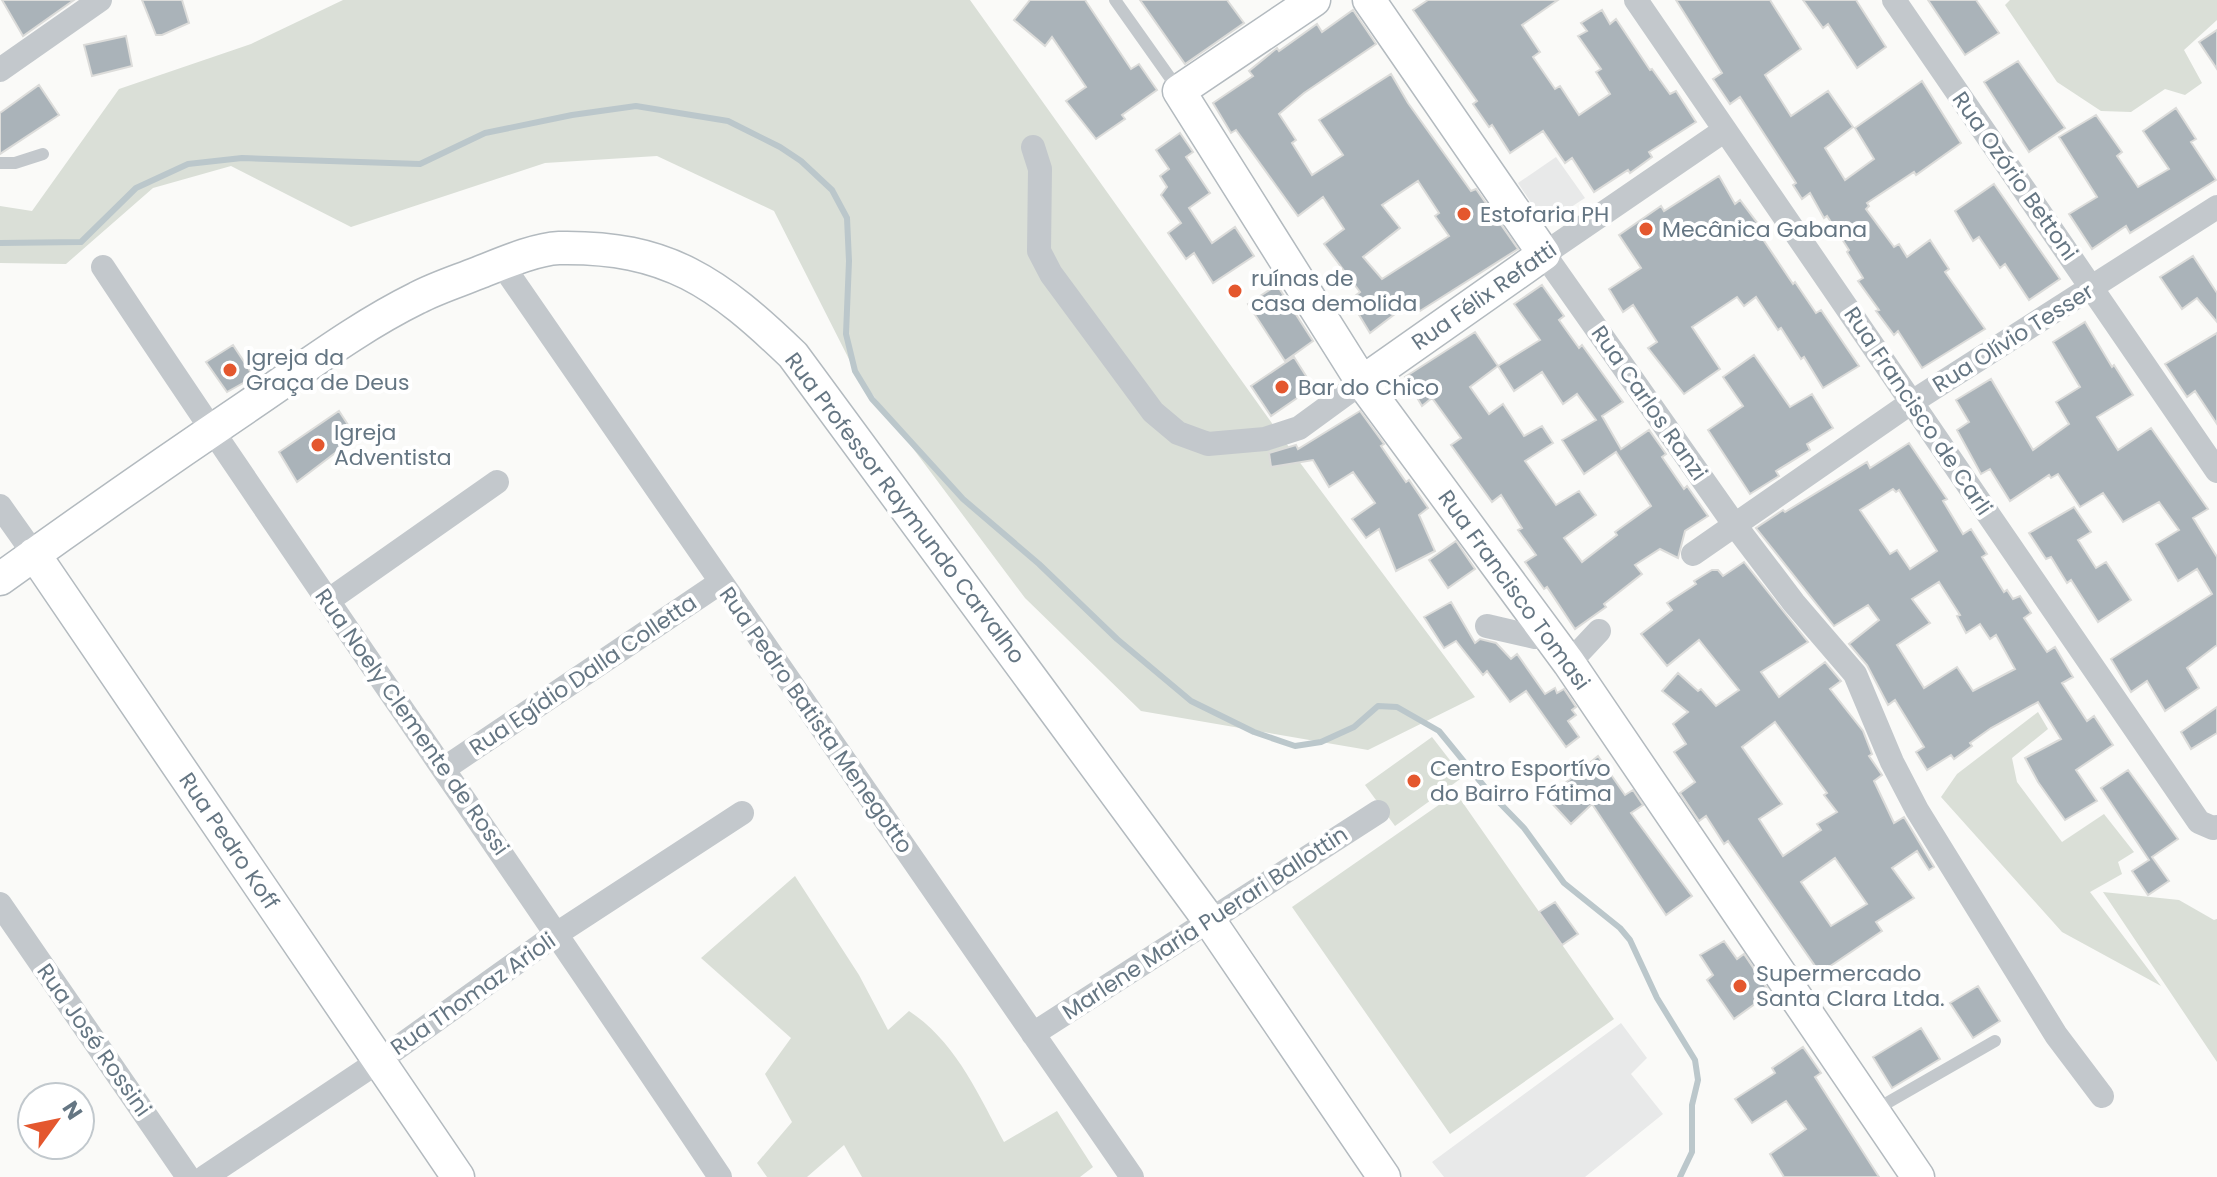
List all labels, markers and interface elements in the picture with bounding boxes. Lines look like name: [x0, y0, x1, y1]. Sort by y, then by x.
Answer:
street label: Rua Ozório Bettoni: [1945, 85, 2085, 267]
place label: Estofaria PH: [1480, 199, 1609, 230]
marker: Estofaria PH: [1455, 205, 1473, 223]
place label: Mecânica Gabana: [1662, 214, 1867, 245]
marker: Mecânica Gabana: [1637, 220, 1655, 238]
street label: Rua Félix Refatti: [1405, 234, 1563, 358]
place label: ruínas de casa demolida: [1251, 263, 1417, 319]
street label: Rua Olívio Tesser: [1927, 276, 2099, 400]
marker: ruínas de casa demolida: [1226, 282, 1244, 300]
street label: Rua Francisco de Carli: [1837, 301, 1999, 521]
street label: Rua Carlos Ranzi: [1584, 319, 1714, 487]
place label: Igreja da Graça de Deus: [246, 342, 409, 398]
street label: Rua Professor Raymundo Carvalho: [778, 346, 1032, 670]
marker: Igreja da Graça de Deus: [221, 361, 239, 379]
place label: Bar do Chico: [1298, 372, 1439, 403]
marker: Bar do Chico: [1273, 378, 1291, 396]
place label: Igreja Adventista: [334, 417, 452, 473]
marker: Igreja Adventista: [309, 436, 327, 454]
street label: Rua Francisco Tomasi: [1431, 484, 1597, 696]
street label: Rua Pedro Batista Menegotto: [712, 580, 920, 860]
street label: Rua Noely Clemente de Rossi: [308, 582, 516, 862]
street label: Rua Egídio Dalla Colletta: [463, 587, 703, 763]
place label: Centro Esportívo do Bairro Fátima: [1430, 753, 1612, 809]
street label: Rua Pedro Koff: [172, 766, 286, 916]
marker: Centro Esportívo do Bairro Fátima: [1405, 772, 1423, 790]
street label: Marlene Maria Puerari Ballottin: [1056, 819, 1354, 1027]
street label: Rua Thomaz Arioli: [384, 925, 562, 1063]
street label: Rua José Rossini: [30, 957, 158, 1123]
place label: Supermercado Santa Clara Ltda.: [1756, 958, 1945, 1014]
marker: Supermercado Santa Clara Ltda.: [1731, 977, 1749, 995]
north arrow: [16, 1081, 96, 1161]
text: N: [55, 1095, 90, 1126]

